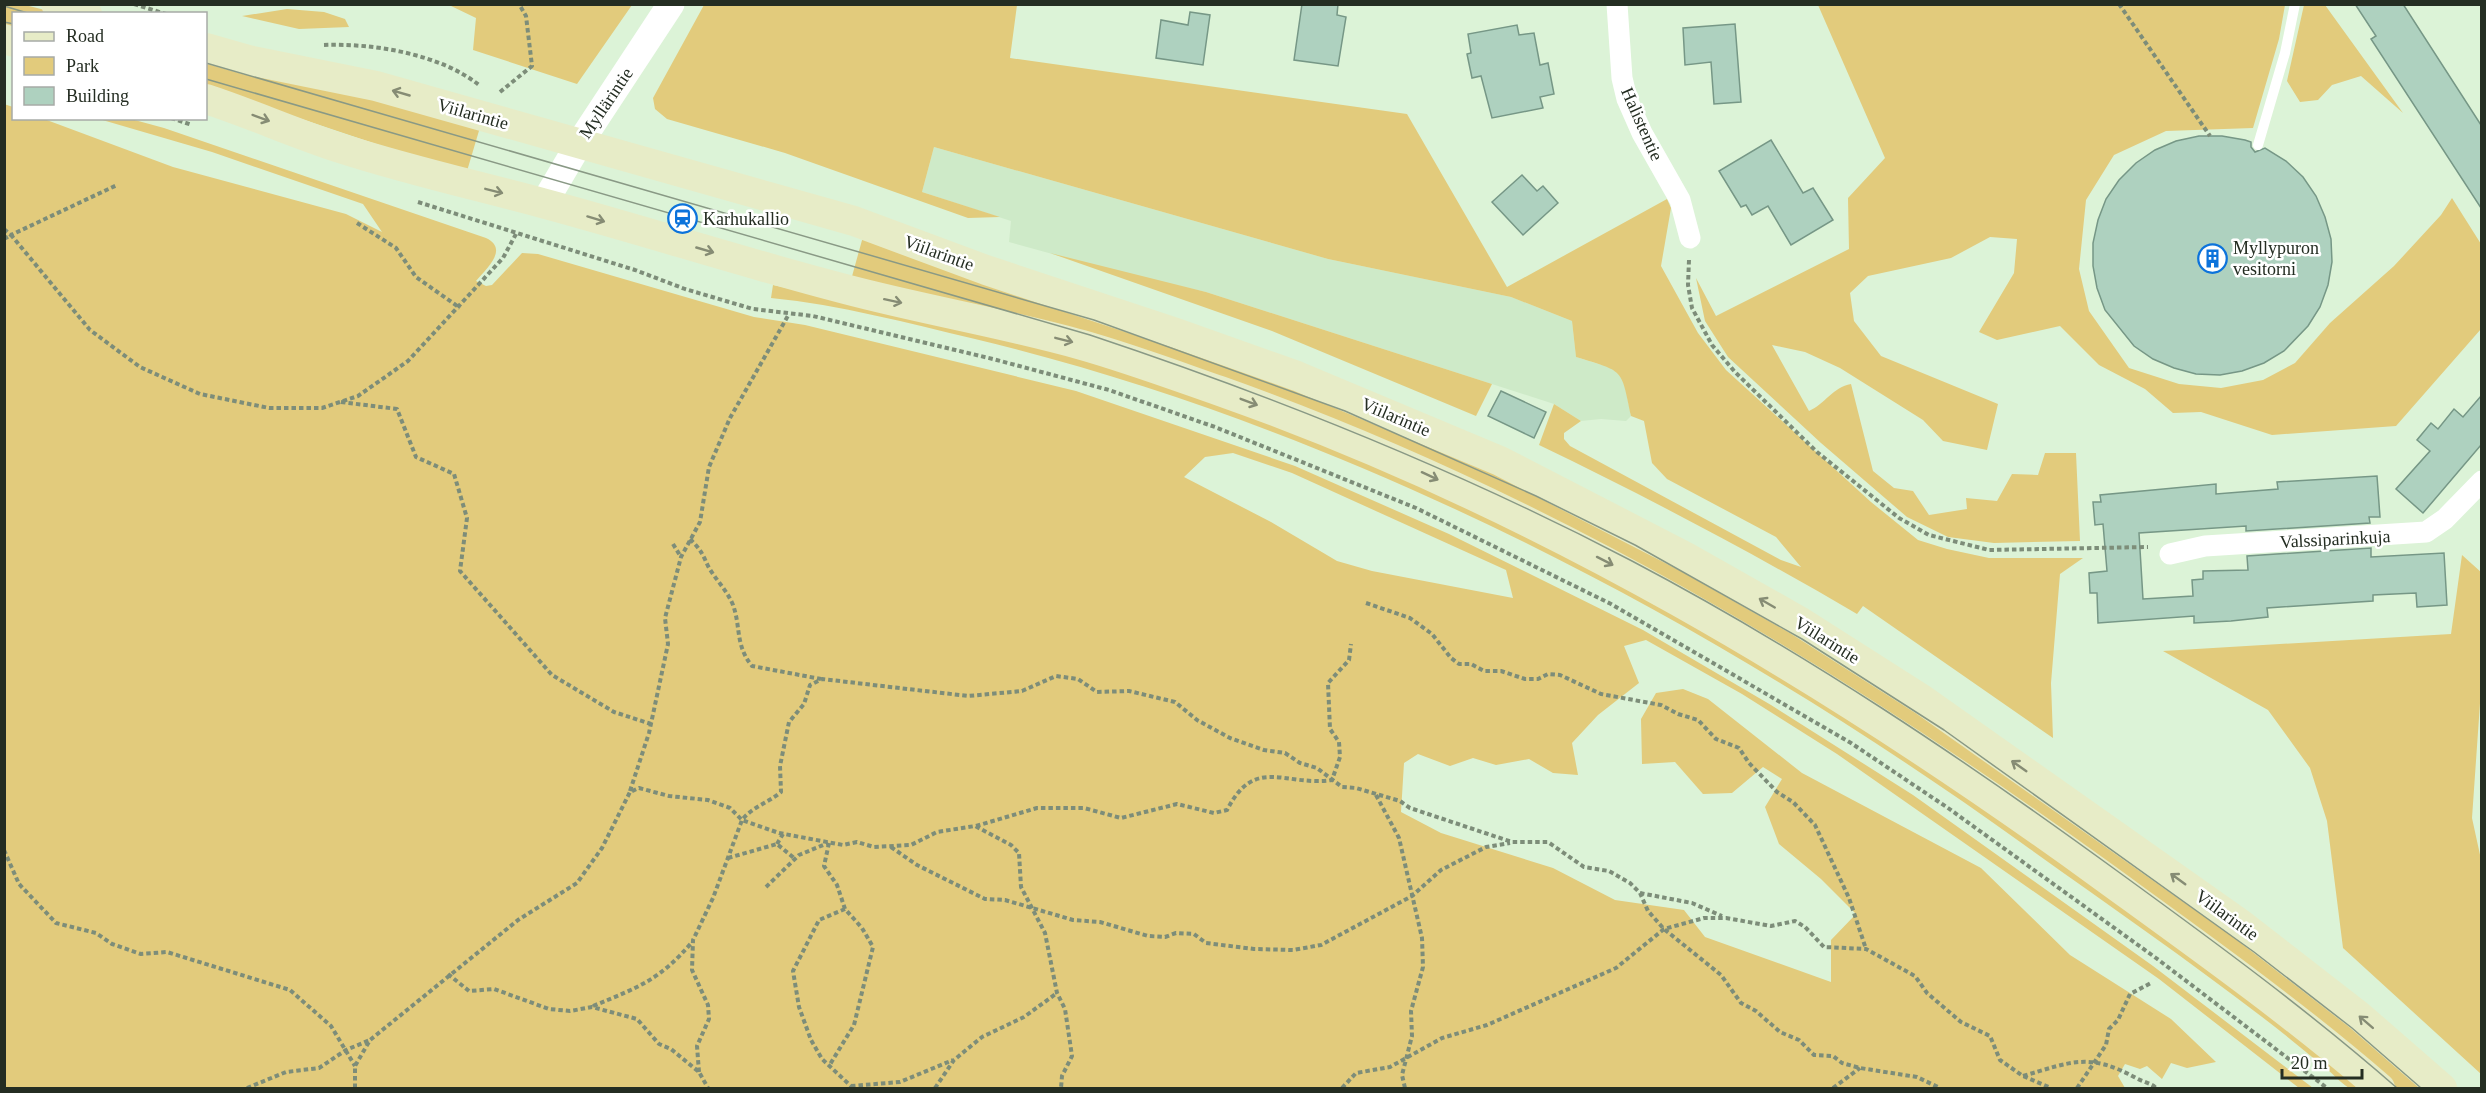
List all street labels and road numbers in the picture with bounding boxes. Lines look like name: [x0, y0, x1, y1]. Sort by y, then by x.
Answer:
street label: Myllärintie: [575, 64, 637, 142]
street label: Halistentie: [1617, 84, 1667, 164]
street label: Viilarintie: [435, 94, 511, 134]
street label: Viilarintie: [901, 231, 977, 275]
street label: Viilarintie: [1359, 394, 1433, 440]
street label: Valssiparinkuja: [2279, 526, 2391, 552]
street label: Viilarintie: [1791, 612, 1863, 668]
street label: Viilarintie: [2192, 885, 2262, 945]

